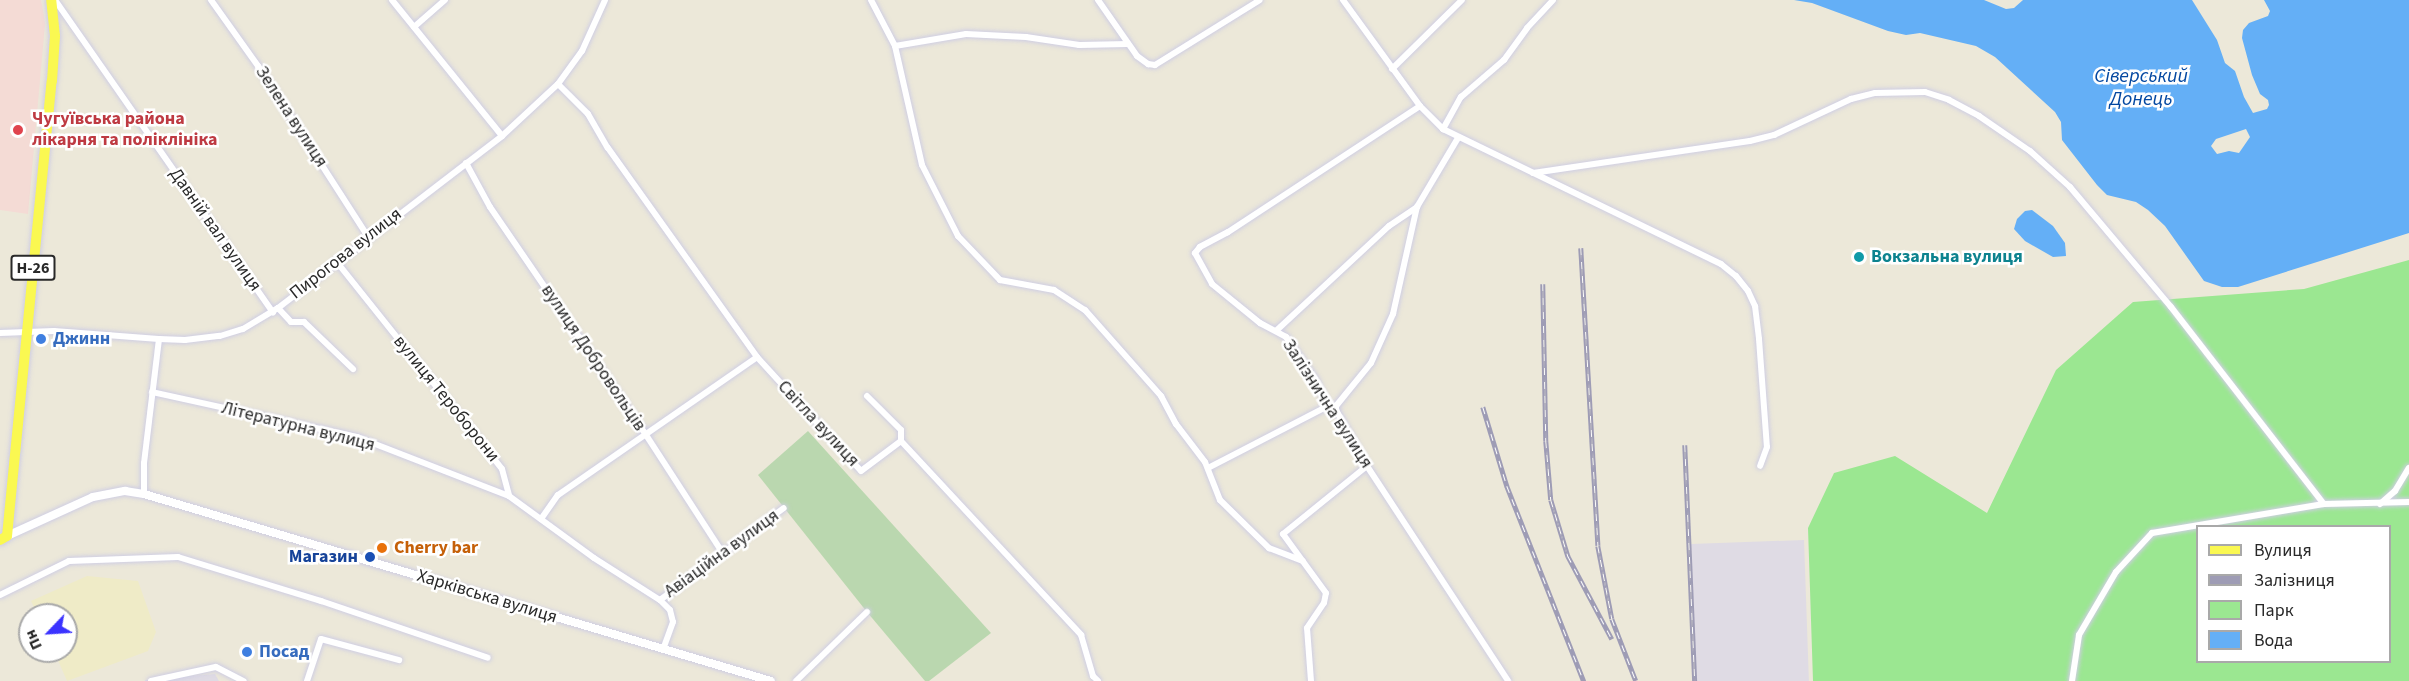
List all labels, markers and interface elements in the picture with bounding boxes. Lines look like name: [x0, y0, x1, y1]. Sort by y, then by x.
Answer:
street label: Зелена вулиця: [250, 62, 332, 172]
water label: Сіверський Донець: [2094, 64, 2188, 111]
place label: Чугуївська района лікарня та поліклініка: [32, 109, 218, 152]
marker: Чугуївська района лікарня та поліклініка: [9, 121, 27, 139]
street label: Давній вал вулиця: [164, 164, 266, 296]
street label: Пирогова вулиця: [286, 204, 406, 304]
place label: Вокзальна вулиця: [1871, 246, 2023, 268]
marker: Вокзальна вулиця: [1852, 250, 1866, 264]
road number: Н-26: [10, 255, 56, 281]
street label: вулиця Добровольців: [536, 281, 650, 435]
place label: Джинн: [53, 328, 110, 350]
street label: вулиця Тероборони: [388, 331, 504, 467]
marker: Джинн: [34, 332, 48, 346]
street label: Залізнична вулиця: [1277, 335, 1377, 473]
street label: Світла вулиця: [773, 376, 863, 472]
street label: Літературна вулиця: [219, 398, 377, 456]
street label: Авіаційна вулиця: [661, 505, 783, 603]
legend: [2196, 525, 2391, 663]
place label: Cherry bar: [394, 537, 478, 559]
text: Вулиця: [2254, 538, 2312, 563]
marker: Cherry bar: [375, 541, 389, 555]
place label: Магазин: [289, 546, 358, 568]
marker: Магазин: [363, 550, 377, 564]
street label: Харківська вулиця: [414, 565, 560, 629]
text: Залізниця: [2254, 568, 2335, 593]
text: Парк: [2254, 598, 2294, 623]
north arrow: [18, 603, 78, 663]
text: Пн: [19, 626, 48, 653]
text: Вода: [2254, 628, 2293, 653]
place label: Посад: [259, 641, 309, 663]
marker: Посад: [240, 645, 254, 659]

